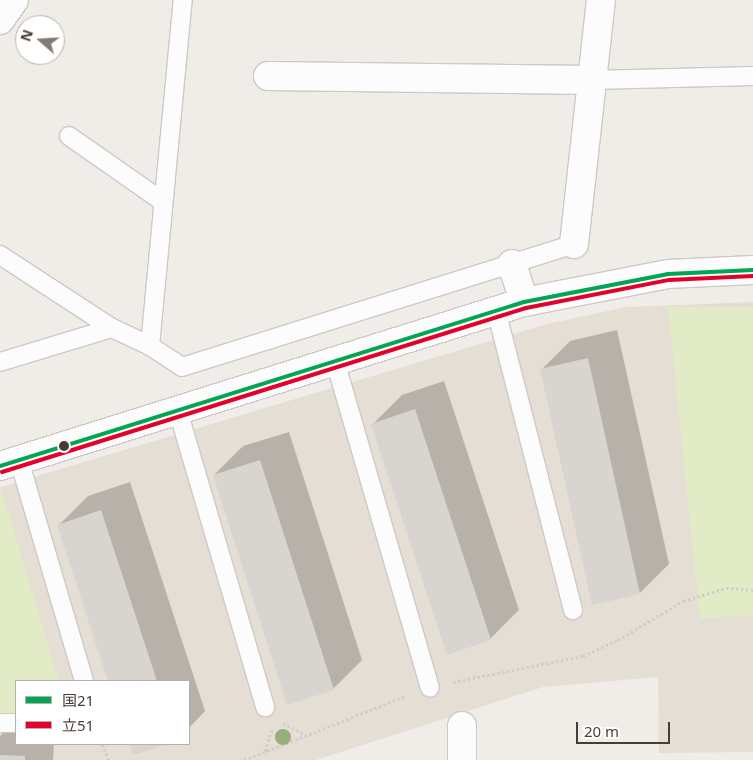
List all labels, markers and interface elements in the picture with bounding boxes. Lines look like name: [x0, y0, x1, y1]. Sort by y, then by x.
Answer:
north arrow: [15, 15, 65, 65]
text: N: [15, 27, 37, 44]
unlabelled marker: [59, 441, 69, 451]
legend: [15, 680, 190, 745]
text: 国21: [62, 690, 94, 710]
scale bar: [578, 712, 672, 744]
text: 立51: [62, 715, 94, 735]
text: 20 m: [584, 721, 619, 741]

